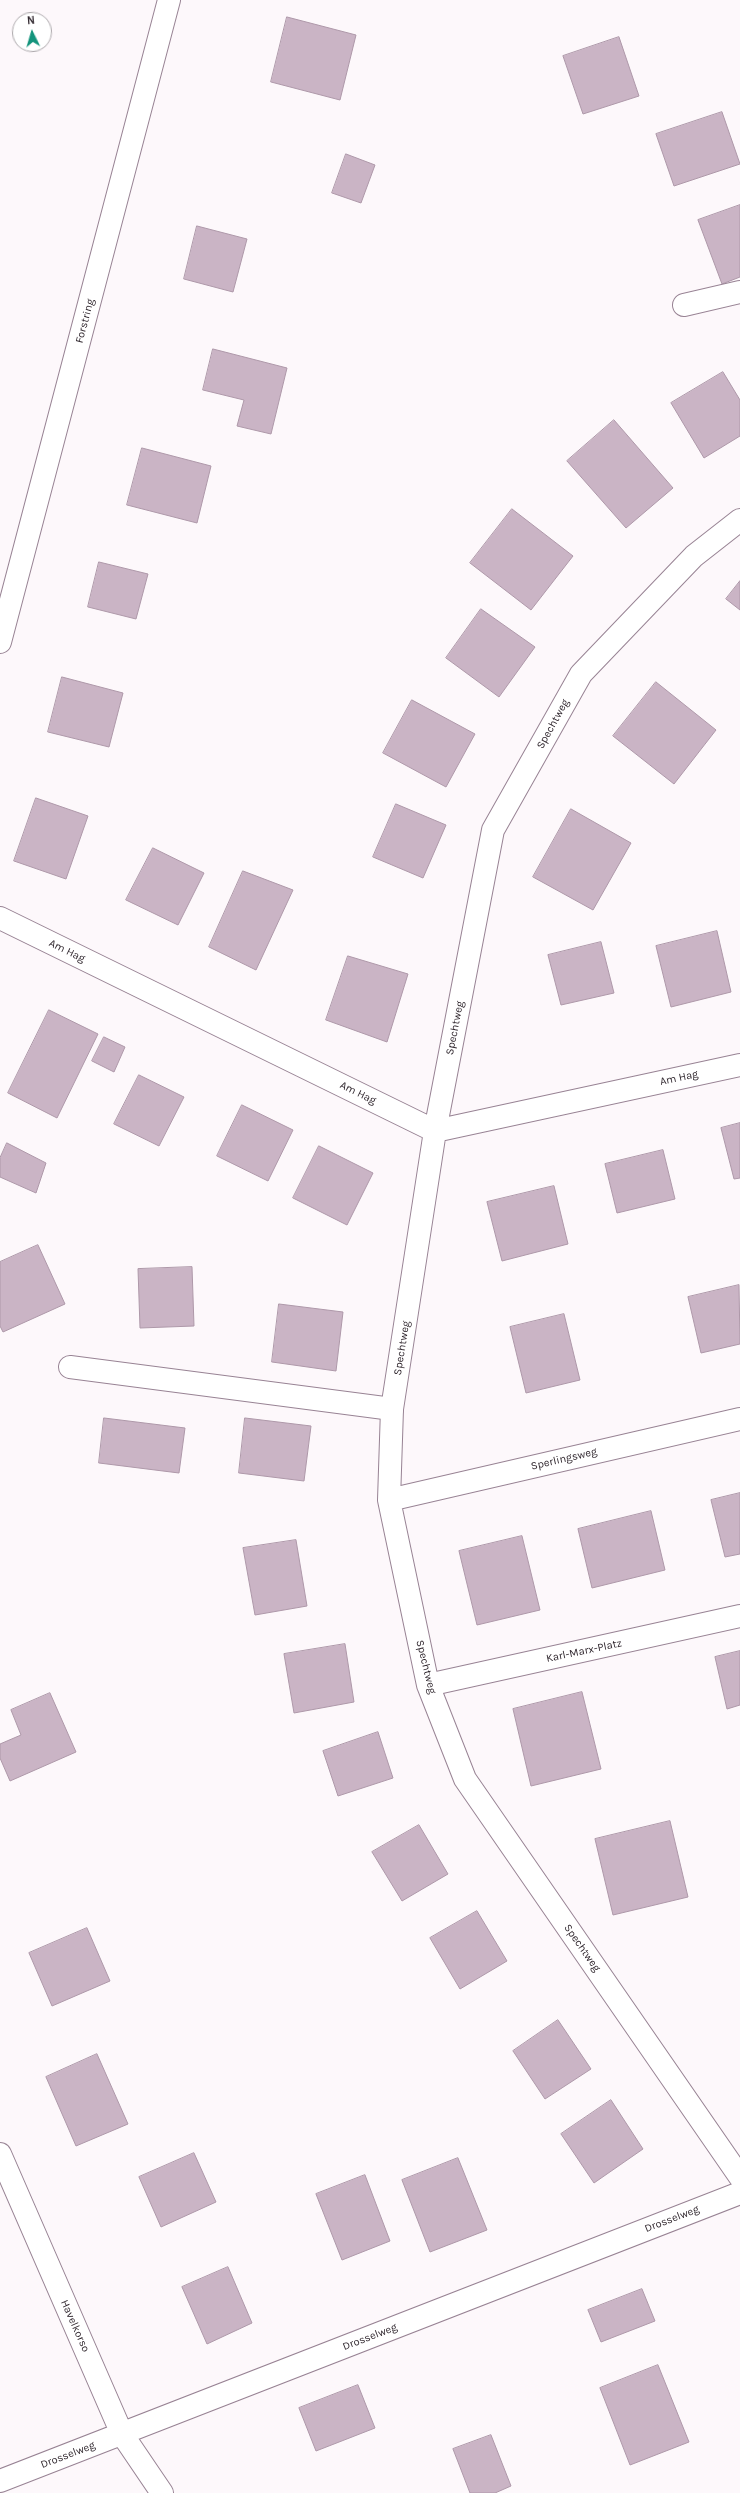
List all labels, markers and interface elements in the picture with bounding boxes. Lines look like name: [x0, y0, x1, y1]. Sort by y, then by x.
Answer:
north arrow: [12, 12, 52, 52]
text: N: [26, 14, 35, 27]
street label: Forstring: [73, 297, 97, 345]
street label: Spechtweg: [534, 697, 572, 751]
street label: Am Hag: [47, 937, 87, 965]
street label: Spechtweg: [443, 1000, 467, 1056]
street label: Am Hag: [659, 1068, 699, 1088]
street label: Am Hag: [338, 1079, 378, 1107]
street label: Spechtweg: [391, 1320, 413, 1376]
street label: Sperlingsweg: [530, 1445, 598, 1473]
street label: Karl-Marx-Platz: [545, 1637, 623, 1665]
street label: Spechtweg: [413, 1639, 439, 1695]
street label: Spechtweg: [561, 1922, 603, 1974]
street label: Drosselweg: [643, 2203, 701, 2235]
street label: Havelkorso: [58, 2298, 92, 2354]
street label: Drosselweg: [341, 2321, 399, 2353]
street label: Drosselweg: [39, 2439, 97, 2471]

